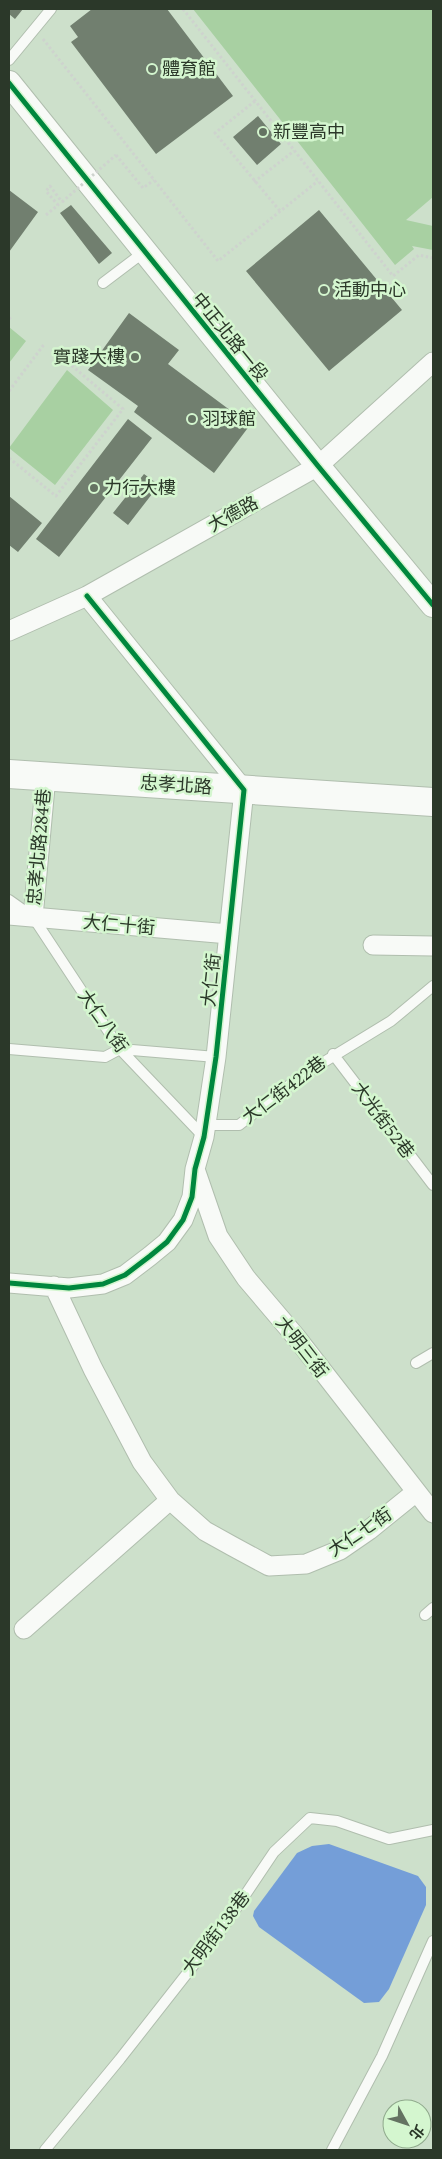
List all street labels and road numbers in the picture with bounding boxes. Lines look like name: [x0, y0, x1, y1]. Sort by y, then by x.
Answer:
street label: 中正北路一段: [185, 287, 274, 388]
street label: 大德路: [203, 490, 263, 539]
street label: 忠孝北路: [139, 770, 213, 801]
street label: 忠孝北路284巷: [21, 788, 58, 906]
street label: 大仁十街: [82, 909, 156, 942]
street label: 大仁街: [195, 952, 228, 1008]
street label: 大仁八街: [71, 984, 134, 1059]
street label: 大仁街422巷: [237, 1050, 332, 1131]
street label: 大光街52巷: [345, 1076, 420, 1164]
street label: 大明三街: [269, 1311, 334, 1384]
street label: 大仁七街: [323, 1501, 398, 1564]
street label: 大明街138巷: [176, 1886, 257, 1981]

